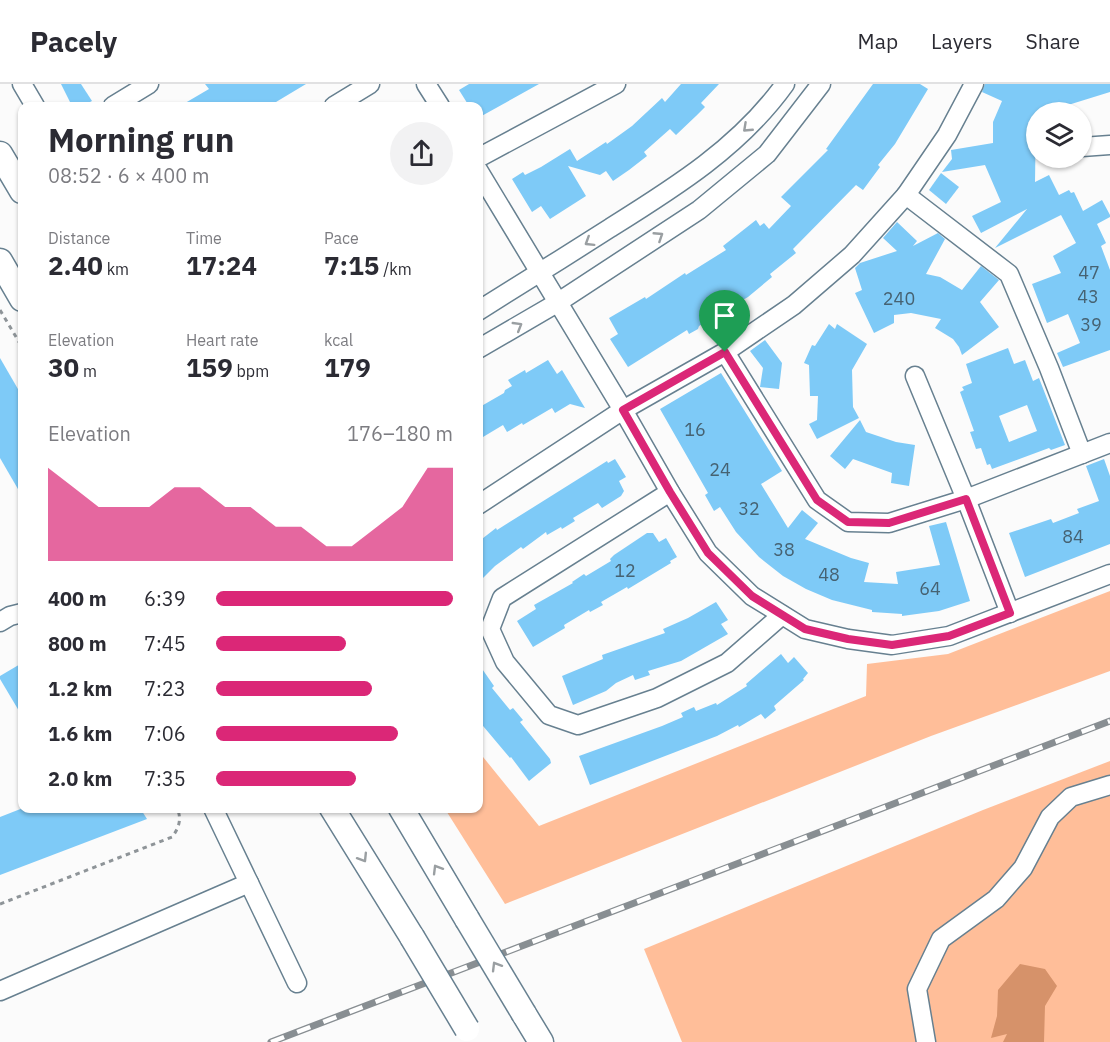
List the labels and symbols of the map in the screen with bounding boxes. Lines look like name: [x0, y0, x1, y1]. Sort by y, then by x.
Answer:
one-way arrow: [743, 121, 753, 132]
one-way arrow: [652, 232, 663, 243]
one-way arrow: [585, 234, 595, 246]
house number: 47: [1078, 261, 1100, 284]
house number: 43: [1077, 285, 1099, 308]
house number: 240: [883, 287, 915, 310]
pin: [699, 290, 750, 352]
house number: 39: [1080, 313, 1102, 336]
one-way arrow: [512, 322, 522, 333]
house number: 16: [684, 418, 706, 441]
house number: 24: [709, 458, 731, 481]
house number: 32: [738, 497, 760, 520]
house number: 84: [1062, 525, 1084, 548]
house number: 38: [773, 538, 795, 561]
house number: 12: [614, 559, 636, 582]
house number: 48: [818, 563, 840, 586]
house number: 64: [919, 577, 941, 600]
one-way arrow: [355, 852, 367, 862]
one-way arrow: [433, 865, 444, 875]
one-way arrow: [491, 962, 503, 972]

